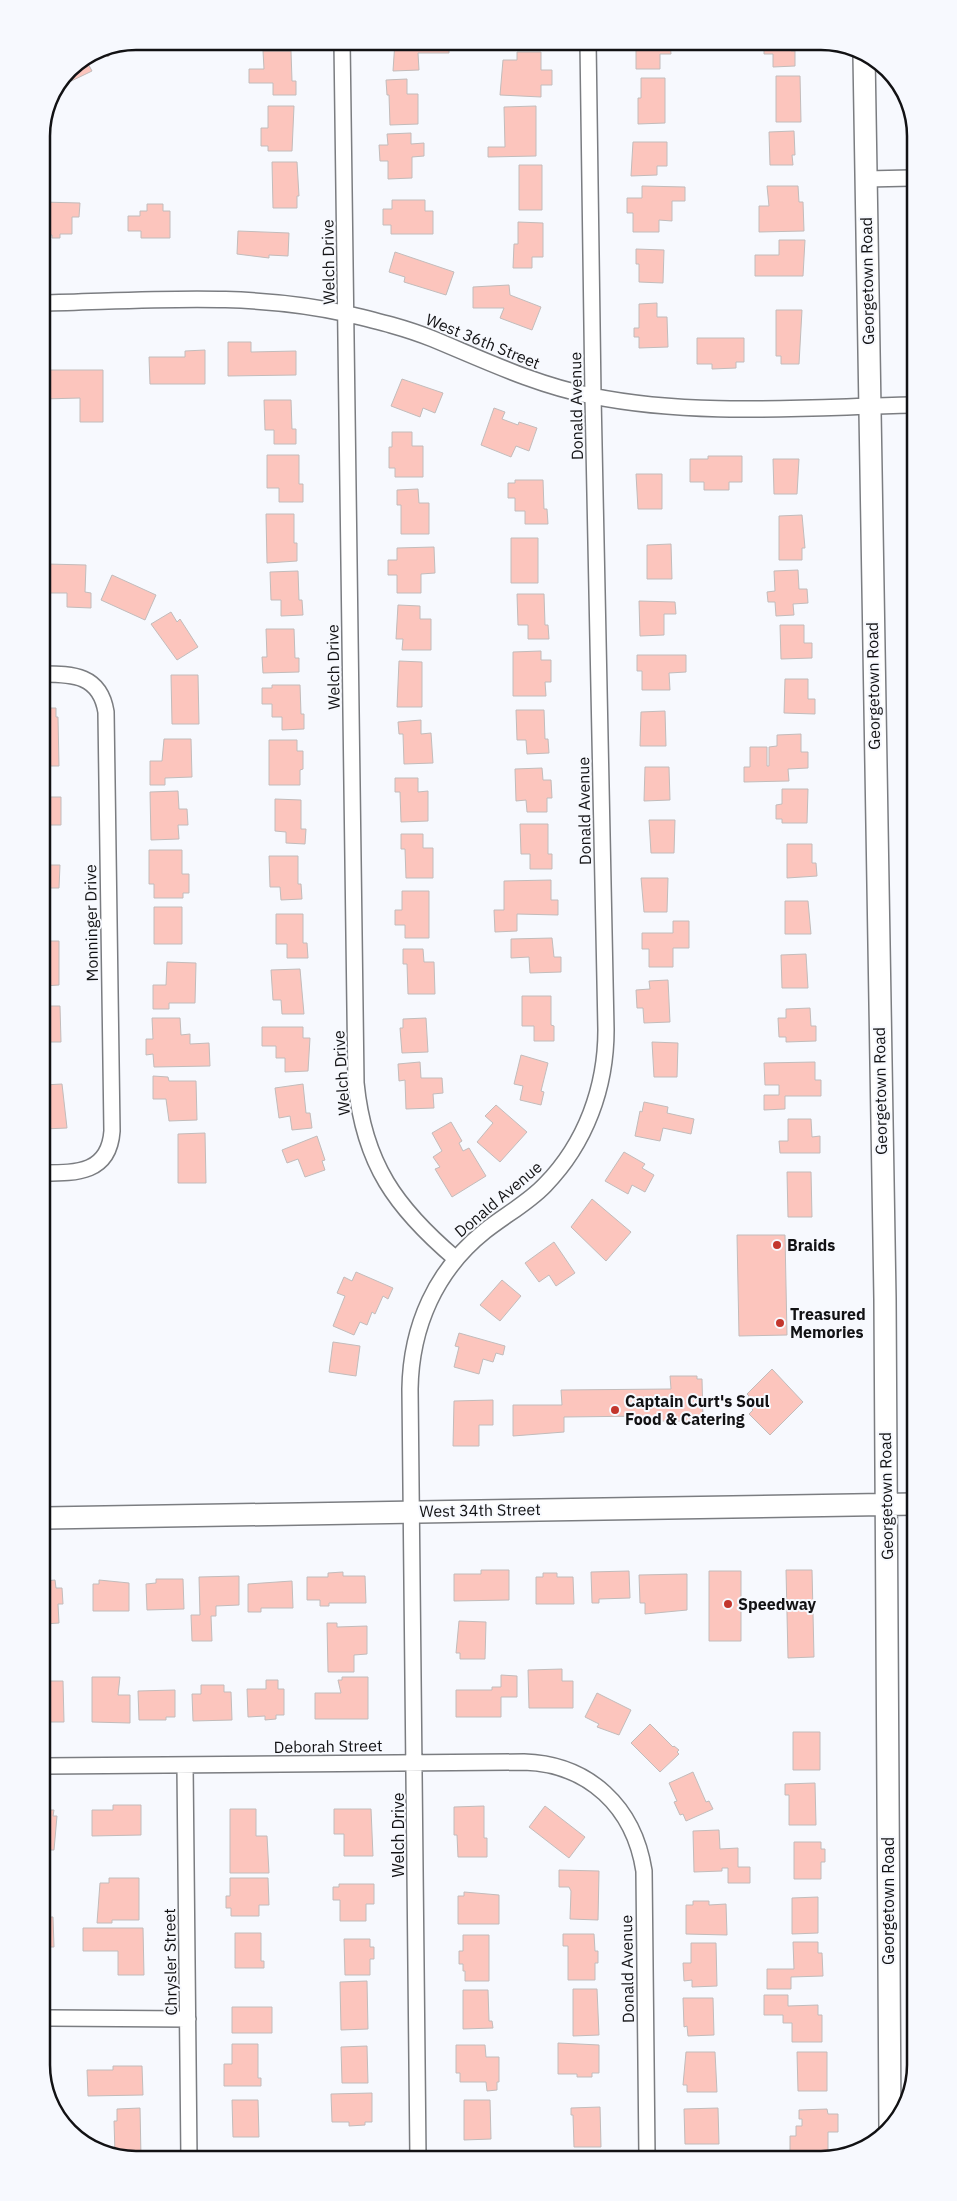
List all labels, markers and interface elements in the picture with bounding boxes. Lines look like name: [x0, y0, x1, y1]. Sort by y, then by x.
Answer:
street label: Georgetown Road: [856, 217, 878, 345]
street label: Welch Drive: [317, 219, 339, 305]
street label: West 36th Street: [423, 309, 543, 373]
street label: Donald Avenue: [565, 352, 587, 460]
street label: Georgetown Road: [862, 622, 884, 750]
street label: Welch Drive: [322, 624, 344, 710]
street label: Donald Avenue: [573, 757, 595, 865]
street label: Monninger Drive: [80, 864, 102, 982]
street label: Georgetown Road: [869, 1027, 891, 1155]
street label: Welch Drive: [328, 1030, 354, 1116]
street label: Donald Avenue: [450, 1156, 546, 1241]
place label: Braids: [787, 1235, 835, 1255]
marker: Braids: [771, 1239, 783, 1251]
place label: Treasured Memories: [790, 1304, 866, 1342]
marker: Treasured Memories: [774, 1317, 786, 1329]
place label: Captain Curt's Soul Food & Catering: [625, 1391, 770, 1429]
marker: Captain Curt's Soul Food & Catering: [609, 1404, 621, 1416]
street label: Georgetown Road: [875, 1432, 897, 1560]
street label: West 34th Street: [419, 1499, 541, 1521]
place label: Speedway: [738, 1594, 817, 1614]
marker: Speedway: [722, 1598, 734, 1610]
street label: Deborah Street: [273, 1735, 383, 1757]
street label: Welch Drive: [388, 1792, 408, 1878]
street label: Georgetown Road: [878, 1837, 898, 1965]
street label: Chrysler Street: [159, 1908, 181, 2016]
street label: Donald Avenue: [616, 1915, 638, 2023]

